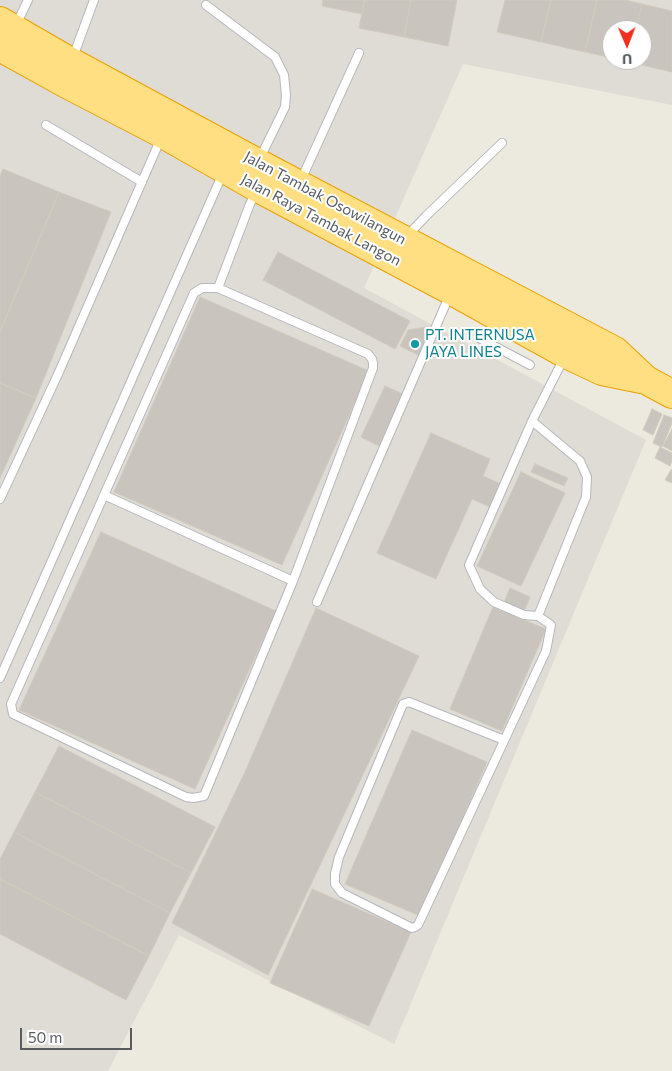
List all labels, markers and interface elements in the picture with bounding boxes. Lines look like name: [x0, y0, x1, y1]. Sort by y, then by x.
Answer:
north arrow: [602, 20, 652, 70]
text: U: [622, 51, 633, 68]
street label: Jalan Tambak Osowilangun: [241, 147, 409, 249]
street label: Jalan Raya Tambak Langon: [238, 170, 404, 270]
place label: PT. INTERNUSA JAYA LINES: [425, 326, 535, 361]
marker: PT. INTERNUSA JAYA LINES: [409, 338, 421, 350]
scale bar: [22, 1018, 135, 1050]
text: 50 m: [28, 1028, 62, 1046]

